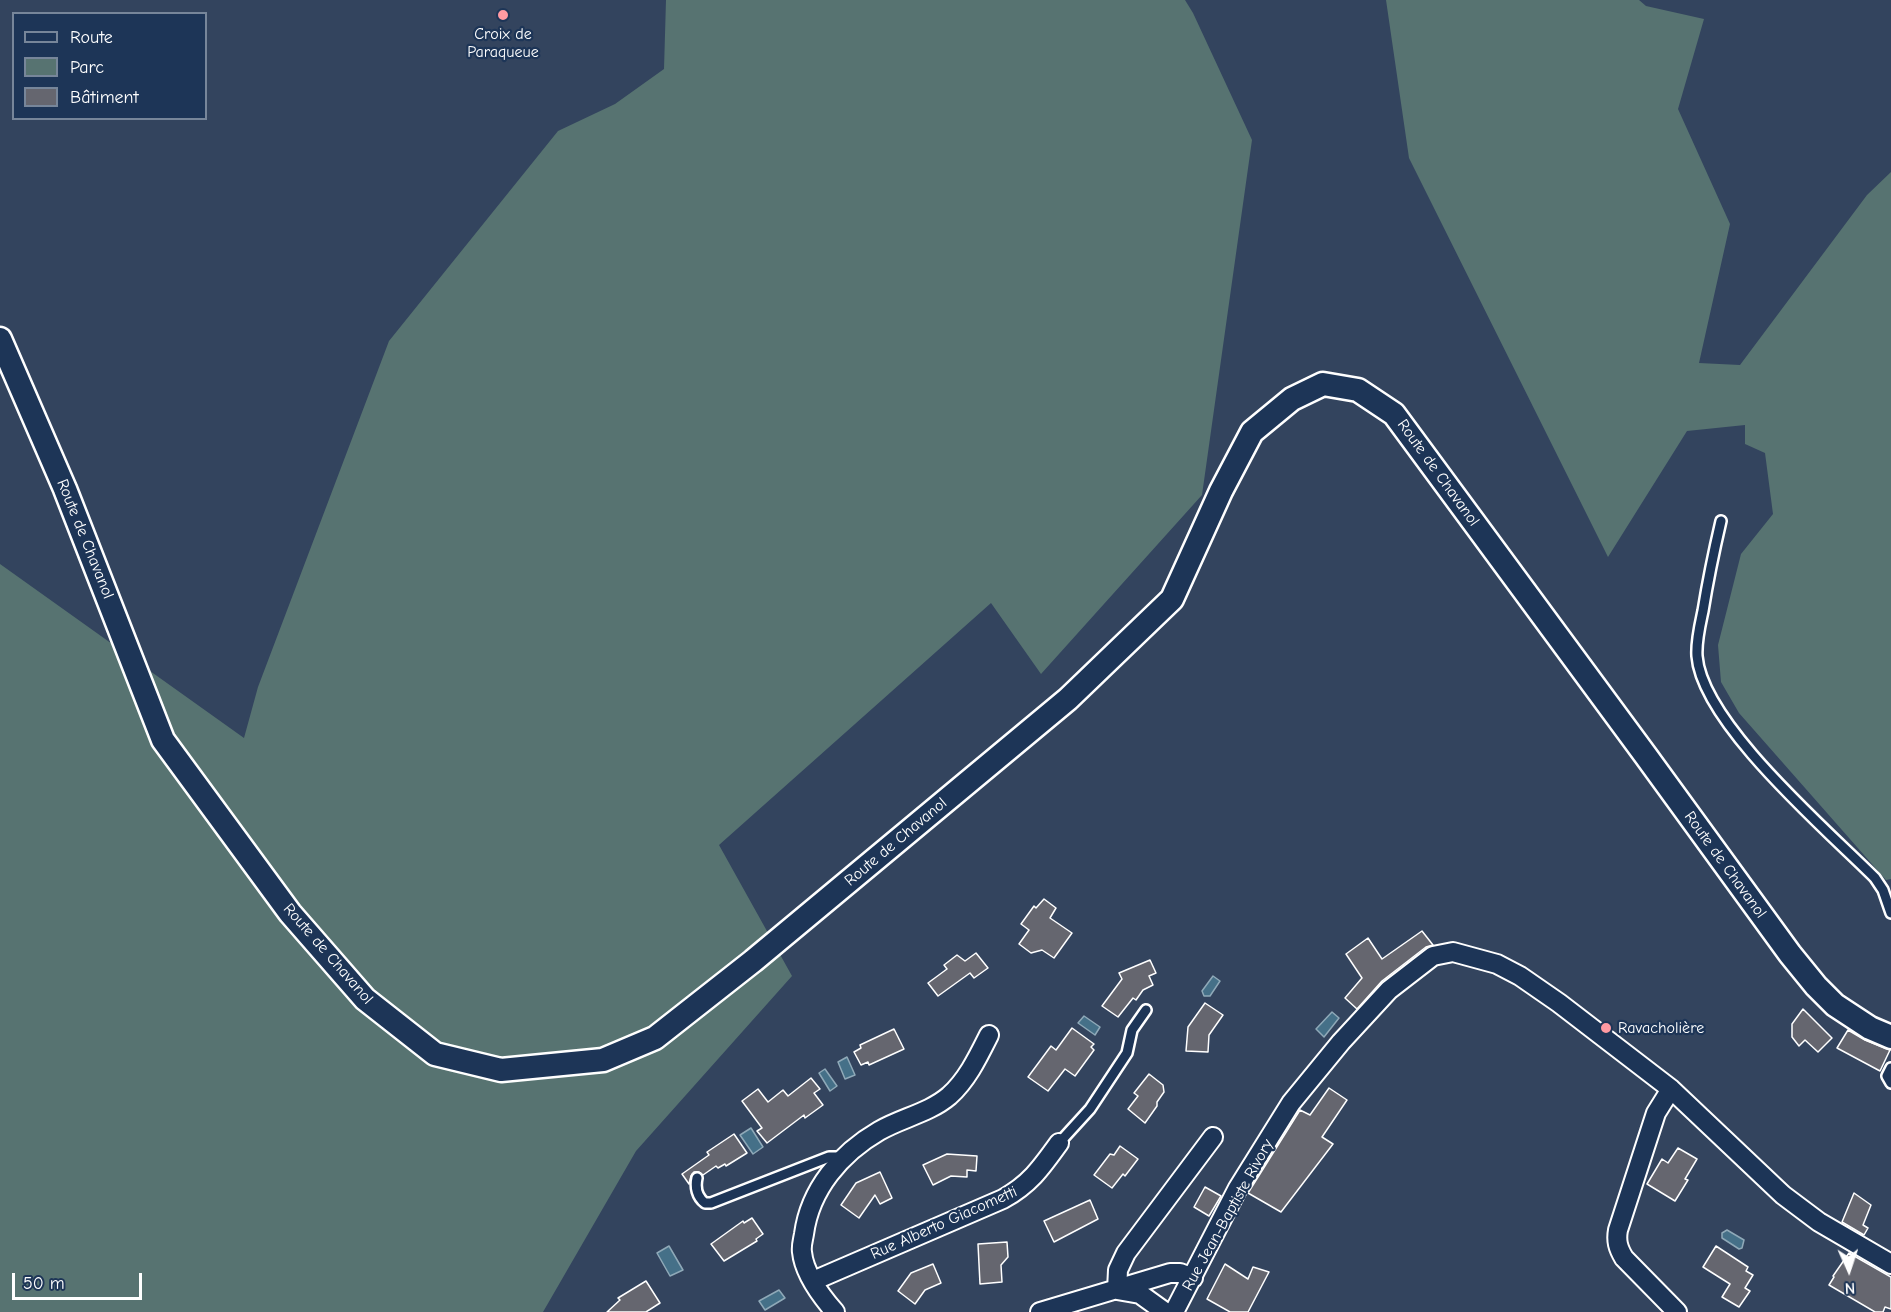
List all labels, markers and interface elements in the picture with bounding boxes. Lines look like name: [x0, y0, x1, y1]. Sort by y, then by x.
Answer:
marker: Croix de Paraqueue: [496, 8, 510, 22]
legend: [12, 12, 207, 120]
place label: Croix de Paraqueue: [467, 24, 539, 62]
text: Route: [70, 27, 113, 48]
text: Parc: [70, 57, 104, 78]
text: Bâtiment: [70, 87, 139, 108]
street label: Route de Chavanol: [1393, 416, 1483, 530]
street label: Route de Chavanol: [52, 476, 118, 602]
street label: Route de Chavanol: [841, 794, 951, 890]
street label: Route de Chavanol: [1680, 808, 1770, 922]
street label: Route de Chavanol: [279, 900, 377, 1008]
place label: Ravacholière: [1618, 1018, 1704, 1038]
marker: Ravacholière: [1599, 1021, 1613, 1035]
street label: Rue Jean-Baptiste Rivory: [1178, 1136, 1278, 1294]
street label: Rue Alberto Giacometti: [868, 1182, 1020, 1264]
north arrow: [1819, 1240, 1879, 1300]
scale bar: [15, 1261, 146, 1299]
text: 50 m: [23, 1273, 65, 1294]
text: N: [1844, 1279, 1856, 1297]

